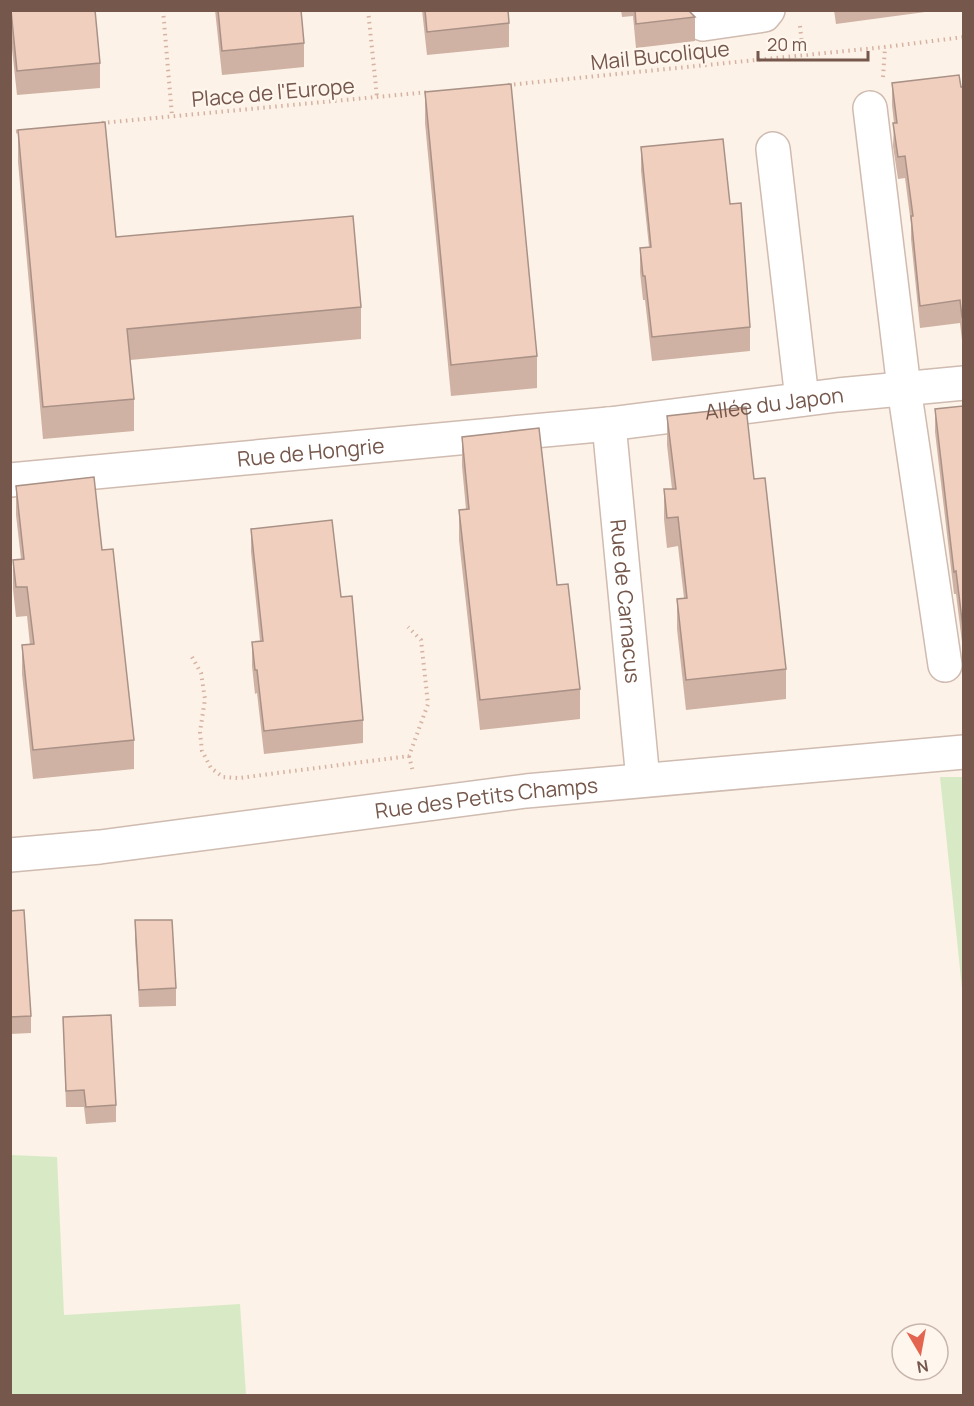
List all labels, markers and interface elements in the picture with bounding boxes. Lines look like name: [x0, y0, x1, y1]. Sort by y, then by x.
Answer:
scale bar: [758, 24, 868, 62]
text: 20 m: [767, 32, 807, 56]
street label: Mail Bucolique: [589, 34, 731, 76]
street label: Place de l'Europe: [190, 71, 356, 113]
street label: Allée du Japon: [703, 380, 845, 426]
street label: Rue de Hongrie: [236, 431, 385, 473]
street label: Rue de Carnacus: [604, 518, 648, 685]
street label: Rue des Petits Champs: [373, 771, 599, 825]
north arrow: [890, 1322, 950, 1382]
text: N: [915, 1355, 930, 1379]

